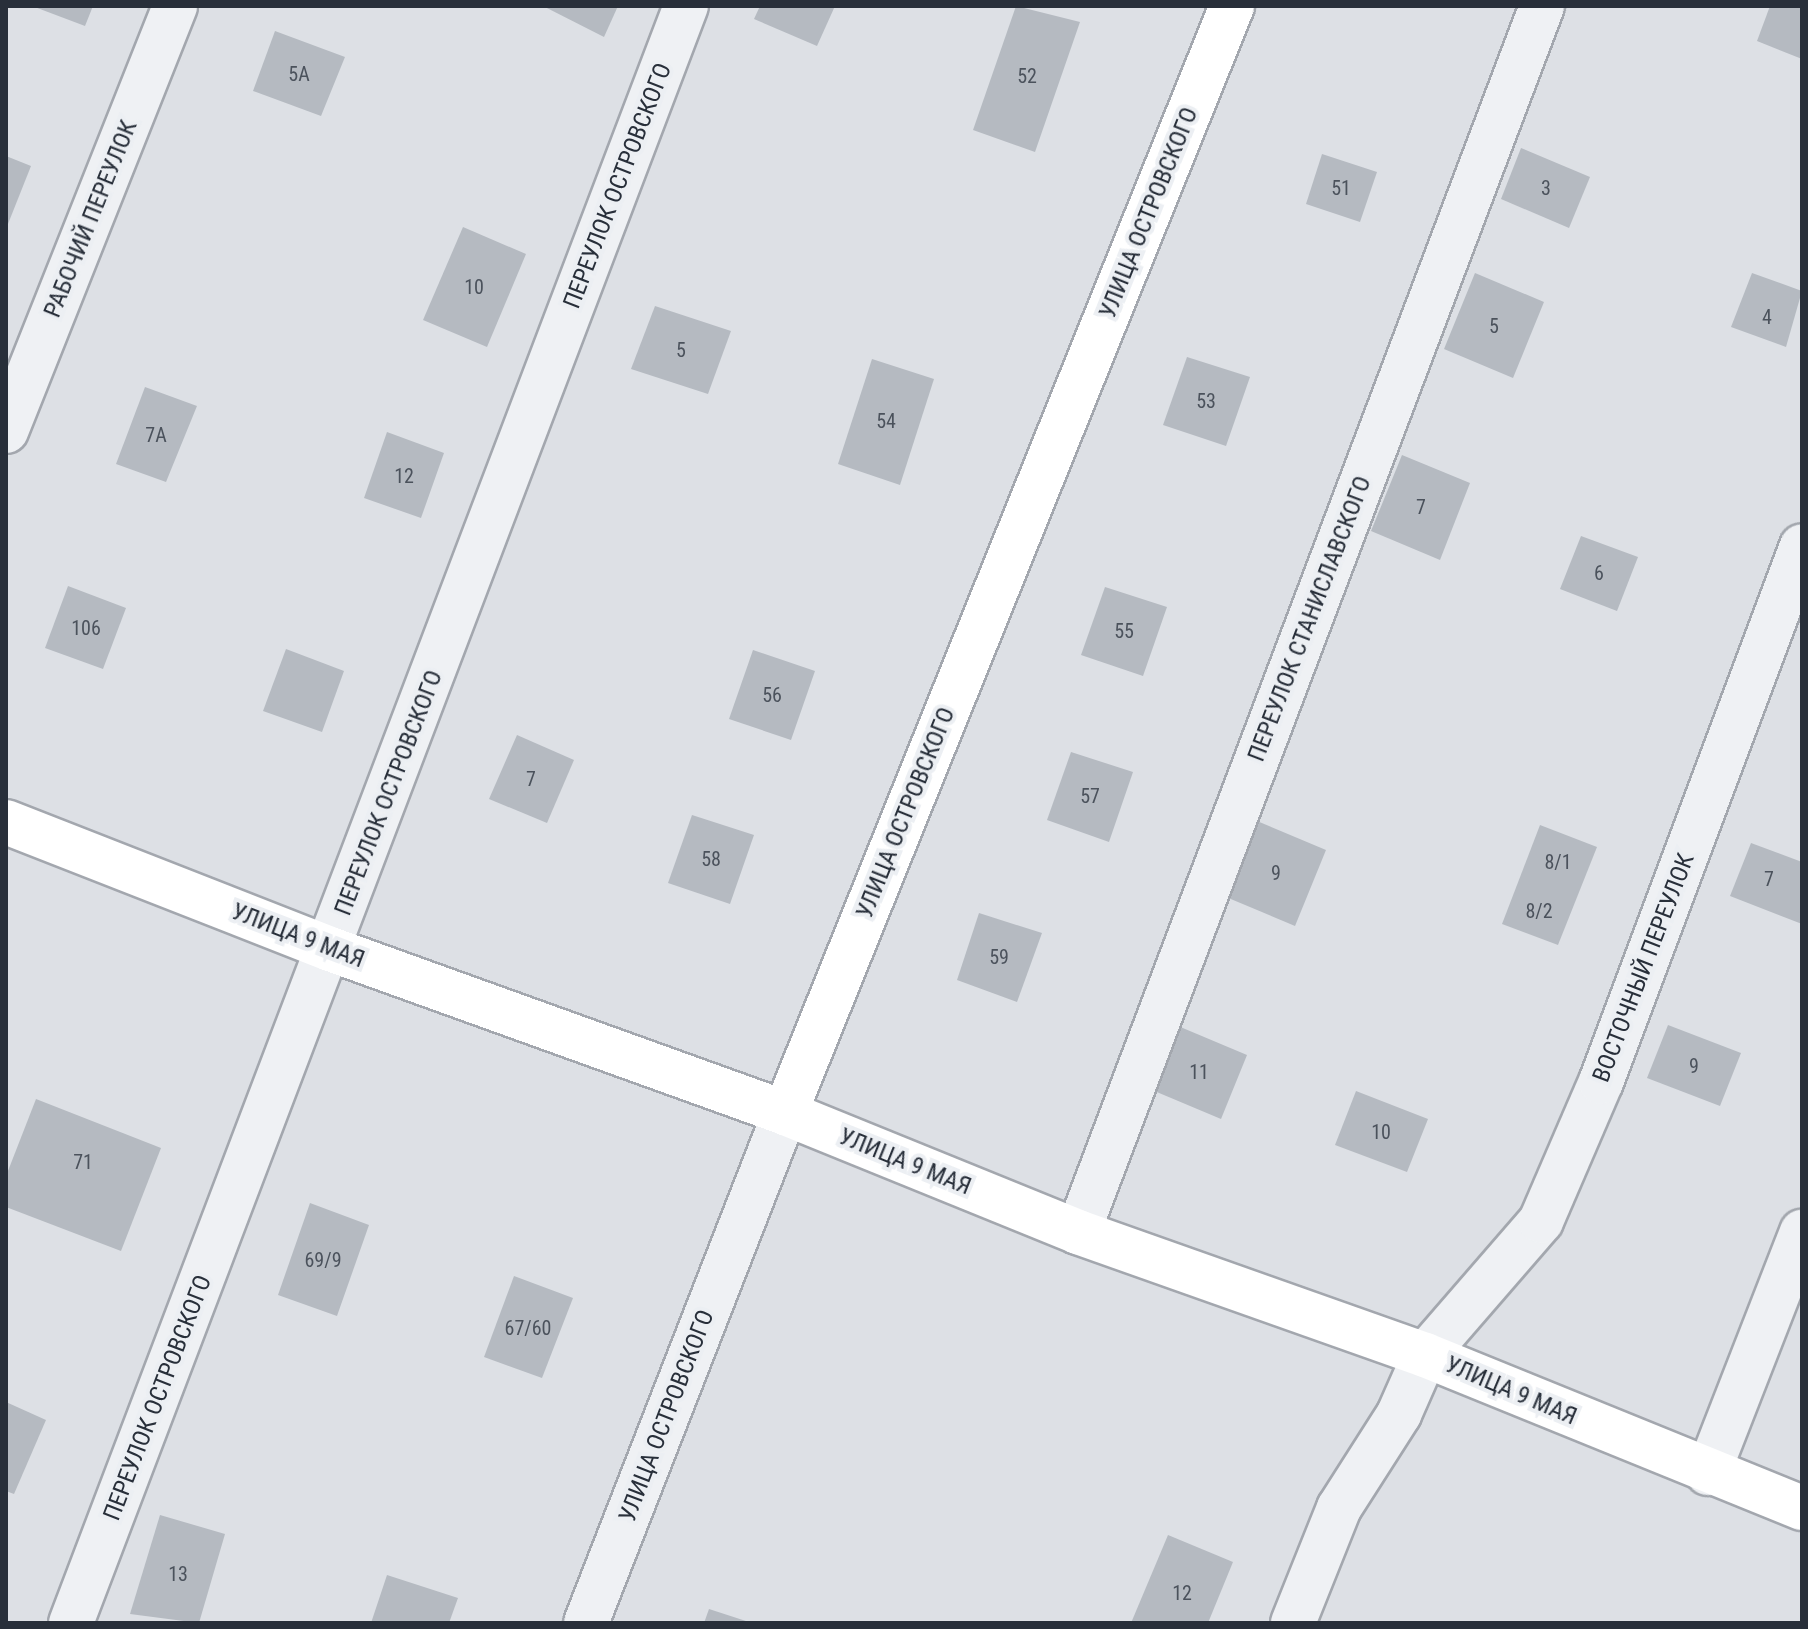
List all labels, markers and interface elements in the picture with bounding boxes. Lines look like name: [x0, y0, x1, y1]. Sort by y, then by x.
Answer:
street label: ПЕРЕУЛОК ОСТРОВСКОГО: [558, 59, 678, 313]
house number: 5А: [288, 62, 310, 86]
house number: 52: [1017, 64, 1037, 88]
street label: УЛИЦА ОСТРОВСКОГО: [1094, 103, 1204, 323]
street label: РАБОЧИЙ ПЕРЕУЛОК: [38, 116, 144, 322]
house number: 51: [1331, 176, 1351, 200]
house number: 3: [1541, 176, 1551, 200]
house number: 10: [464, 275, 484, 299]
house number: 4: [1762, 305, 1772, 329]
house number: 5: [1489, 314, 1499, 338]
house number: 5: [676, 338, 686, 362]
house number: 53: [1196, 389, 1216, 413]
house number: 54: [876, 409, 896, 433]
house number: 7А: [145, 423, 167, 447]
house number: 12: [394, 464, 414, 488]
street label: ПЕРЕУЛОК СТАНИСЛАВСКОГО: [1242, 472, 1378, 766]
house number: 7: [1416, 495, 1426, 519]
house number: 6: [1594, 561, 1604, 585]
house number: 106: [71, 616, 101, 640]
house number: 55: [1114, 619, 1134, 643]
street label: ПЕРЕУЛОК ОСТРОВСКОГО: [329, 666, 449, 920]
house number: 56: [762, 683, 782, 707]
street label: УЛИЦА ОСТРОВСКОГО: [851, 703, 961, 923]
house number: 7: [526, 767, 536, 791]
house number: 57: [1080, 784, 1100, 808]
house number: 58: [701, 847, 721, 871]
house number: 8/1: [1544, 850, 1572, 874]
street label: ВОСТОЧНЫЙ ПЕРЕУЛОК: [1587, 850, 1701, 1086]
house number: 9: [1271, 861, 1281, 885]
house number: 7: [1764, 867, 1774, 891]
street label: УЛИЦА 9 МАЯ: [227, 897, 369, 975]
house number: 8/2: [1525, 899, 1553, 923]
house number: 59: [989, 945, 1009, 969]
house number: 9: [1689, 1054, 1699, 1078]
house number: 11: [1189, 1060, 1209, 1084]
house number: 10: [1371, 1120, 1391, 1144]
street label: УЛИЦА 9 МАЯ: [835, 1122, 975, 1202]
house number: 71: [73, 1150, 93, 1174]
house number: 69/9: [304, 1248, 342, 1272]
street label: ПЕРЕУЛОК ОСТРОВСКОГО: [98, 1271, 218, 1525]
street label: УЛИЦА ОСТРОВСКОГО: [613, 1306, 721, 1526]
house number: 67/60: [505, 1316, 551, 1340]
street label: УЛИЦА 9 МАЯ: [1441, 1350, 1581, 1432]
house number: 13: [168, 1562, 188, 1586]
house number: 12: [1172, 1581, 1192, 1605]

